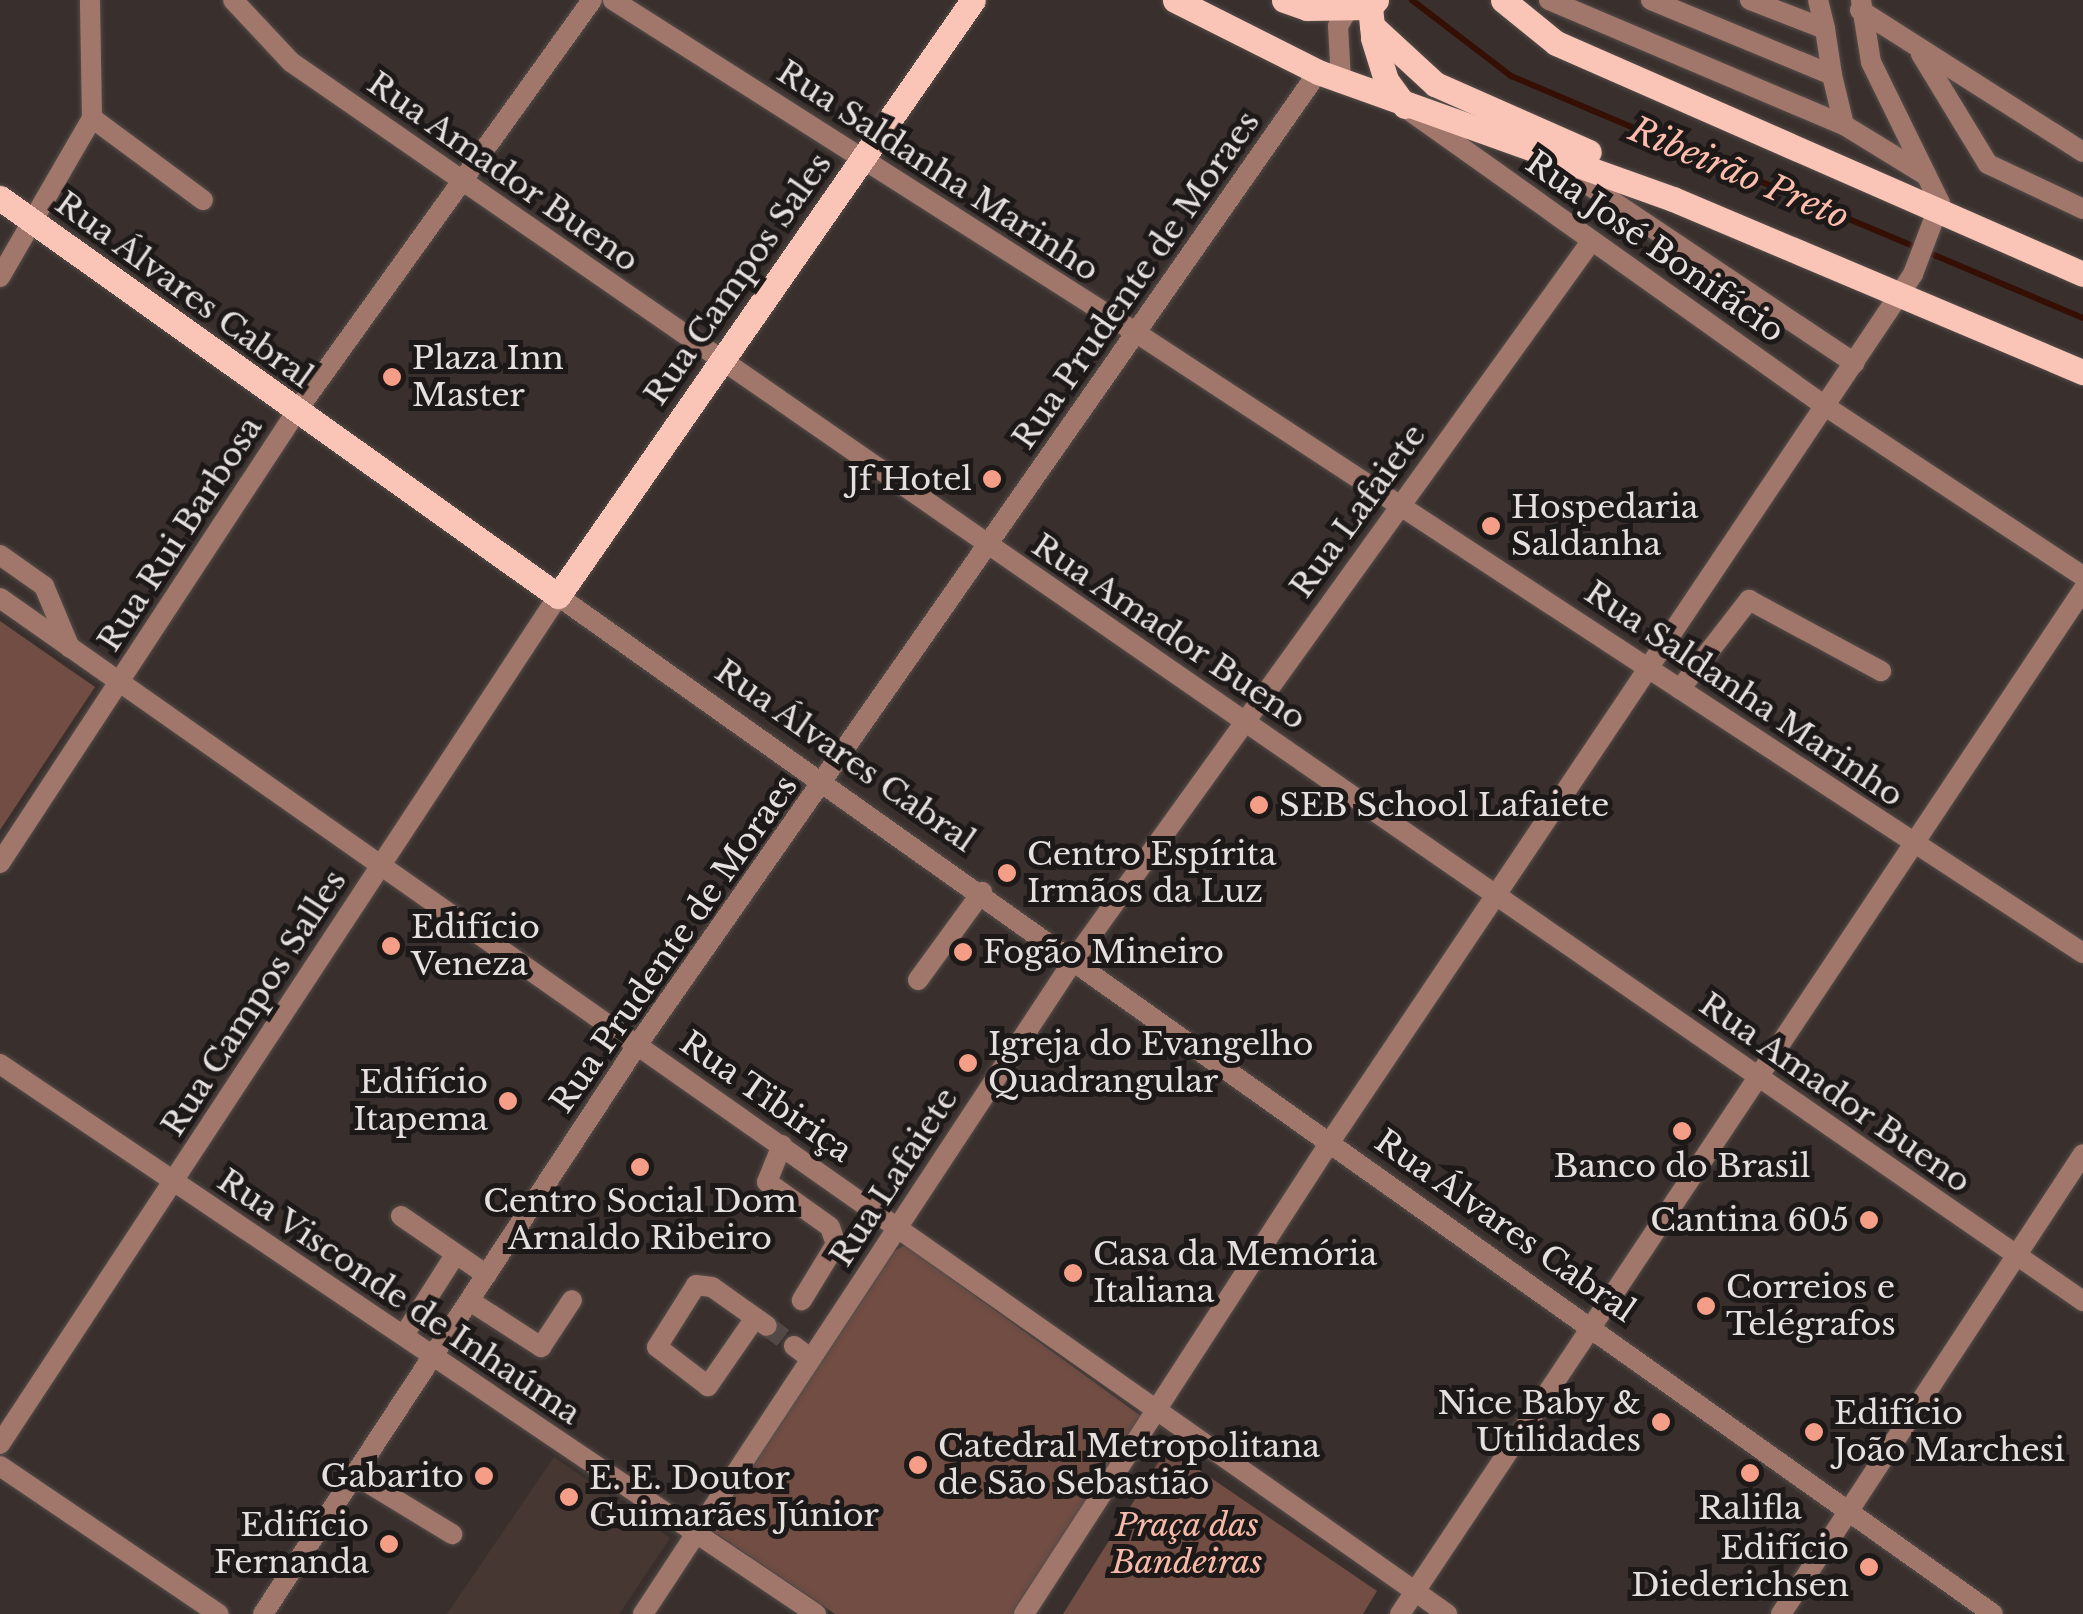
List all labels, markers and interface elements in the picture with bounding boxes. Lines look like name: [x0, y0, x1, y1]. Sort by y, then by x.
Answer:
street label: Rua Saldanha Marinho: [770, 52, 1106, 290]
street label: Rua Amador Bueno: [359, 63, 647, 281]
street label: Rua Prudente de Moraes: [1004, 104, 1268, 456]
water label: Ribeirão Preto: [1623, 108, 1855, 238]
street label: Rua José Bonifácio: [1518, 143, 1792, 351]
street label: Rua Campos Sales: [636, 145, 840, 413]
street label: Rua Álvares Cabral: [47, 183, 321, 397]
place label: Plaza Inn Master: [412, 340, 564, 415]
marker: Plaza Inn Master: [381, 366, 403, 388]
street label: Rua Rui Barbosa: [90, 409, 270, 659]
street label: Rua Lafaiete: [1282, 417, 1434, 605]
place label: Jf Hotel: [847, 460, 972, 498]
marker: Jf Hotel: [981, 468, 1003, 490]
place label: Hospedaria Saldanha: [1511, 489, 1698, 564]
marker: Hospedaria Saldanha: [1480, 515, 1502, 537]
street label: Rua Amador Bueno: [1024, 525, 1314, 739]
street label: Rua Saldanha Marinho: [1577, 573, 1911, 815]
street label: Rua Álvares Cabral: [707, 651, 983, 861]
street label: Rua Prudente de Moraes: [542, 768, 806, 1120]
place label: SEB School Lafaiete: [1279, 786, 1609, 824]
marker: SEB School Lafaiete: [1248, 794, 1270, 816]
place label: Centro Espírita Irmãos da Luz: [1027, 836, 1277, 911]
marker: Centro Espírita Irmãos da Luz: [996, 862, 1018, 884]
street label: Rua Campos Salles: [154, 863, 354, 1143]
place label: Edifício Veneza: [411, 909, 540, 984]
place label: Fogão Mineiro: [983, 933, 1224, 971]
marker: Edifício Veneza: [380, 935, 402, 957]
marker: Fogão Mineiro: [952, 941, 974, 963]
street label: Rua Amador Bueno: [1691, 984, 1979, 1202]
street label: Rua Tibiriça: [672, 1023, 860, 1171]
place label: Igreja do Evangelho Quadrangular: [988, 1026, 1314, 1101]
marker: Igreja do Evangelho Quadrangular: [957, 1052, 979, 1074]
place label: Edifício Itapema: [353, 1064, 488, 1139]
street label: Rua Lafaiete: [822, 1081, 966, 1273]
marker: Edifício Itapema: [497, 1090, 519, 1112]
marker: Banco do Brasil: [1671, 1120, 1693, 1142]
street label: Rua Álvares Cabral: [1367, 1121, 1643, 1331]
place label: Banco do Brasil: [1554, 1147, 1810, 1185]
marker: Centro Social Dom Arnaldo Ribeiro: [629, 1156, 651, 1178]
street label: Rua Visconde de Inhaúma: [210, 1161, 588, 1433]
place label: Centro Social Dom Arnaldo Ribeiro: [483, 1183, 797, 1258]
place label: Cantina 605: [1650, 1201, 1849, 1239]
marker: Cantina 605: [1858, 1209, 1880, 1231]
place label: Casa da Memória Italiana: [1093, 1236, 1378, 1311]
marker: Casa da Memória Italiana: [1062, 1262, 1084, 1284]
place label: Correios e Telégrafos: [1726, 1269, 1896, 1344]
marker: Correios e Telégrafos: [1695, 1295, 1717, 1317]
place label: Nice Baby & Utilidades: [1437, 1385, 1641, 1460]
place label: Edifício João Marchesi: [1834, 1395, 2065, 1470]
marker: Nice Baby & Utilidades: [1650, 1411, 1672, 1433]
marker: Edifício João Marchesi: [1803, 1421, 1825, 1443]
place label: Catedral Metropolitana de São Sebastião: [938, 1428, 1320, 1503]
marker: Catedral Metropolitana de São Sebastião: [907, 1454, 929, 1476]
place label: Gabarito: [321, 1457, 464, 1495]
place label: E. E. Doutor Guimarães Júnior: [589, 1460, 879, 1535]
marker: Ralifla: [1739, 1462, 1761, 1484]
marker: Gabarito: [473, 1465, 495, 1487]
marker: E. E. Doutor Guimarães Júnior: [558, 1486, 580, 1508]
place label: Ralifla: [1698, 1489, 1802, 1527]
place label: Edifício Fernanda: [214, 1507, 369, 1582]
park label: Praça das Bandeiras: [1111, 1507, 1263, 1582]
place label: Edifício Diederichsen: [1631, 1530, 1849, 1605]
marker: Edifício Fernanda: [378, 1533, 400, 1555]
marker: Edifício Diederichsen: [1858, 1556, 1880, 1578]

